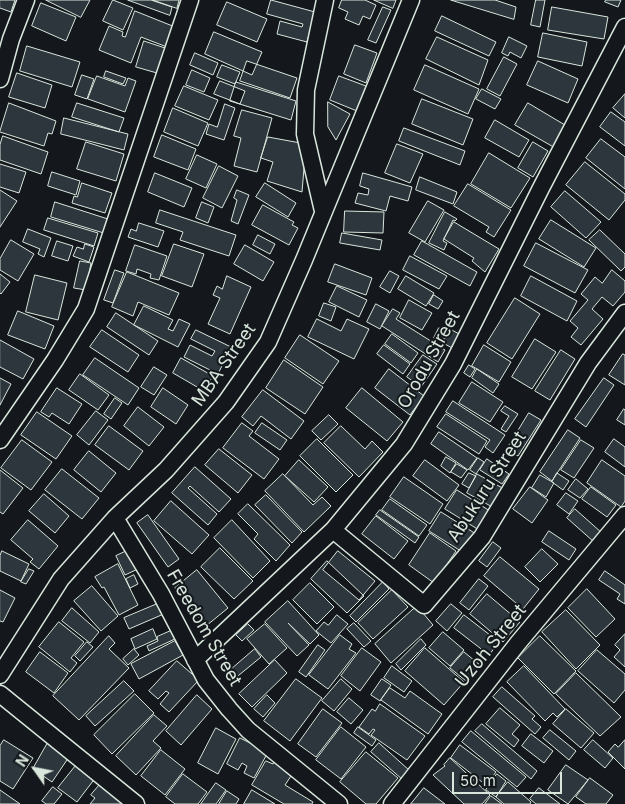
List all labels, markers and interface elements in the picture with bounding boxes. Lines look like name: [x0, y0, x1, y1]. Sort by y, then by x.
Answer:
street label: Orodu Street: [393, 307, 465, 413]
street label: MBA Street: [188, 319, 260, 411]
street label: Abukuru Street: [443, 427, 531, 547]
street label: Freedom Street: [162, 566, 246, 690]
street label: Uzoh Street: [451, 600, 531, 692]
north arrow: [10, 744, 60, 794]
text: N: [12, 751, 32, 770]
scale bar: [455, 762, 565, 794]
text: 50 m: [460, 771, 496, 790]

